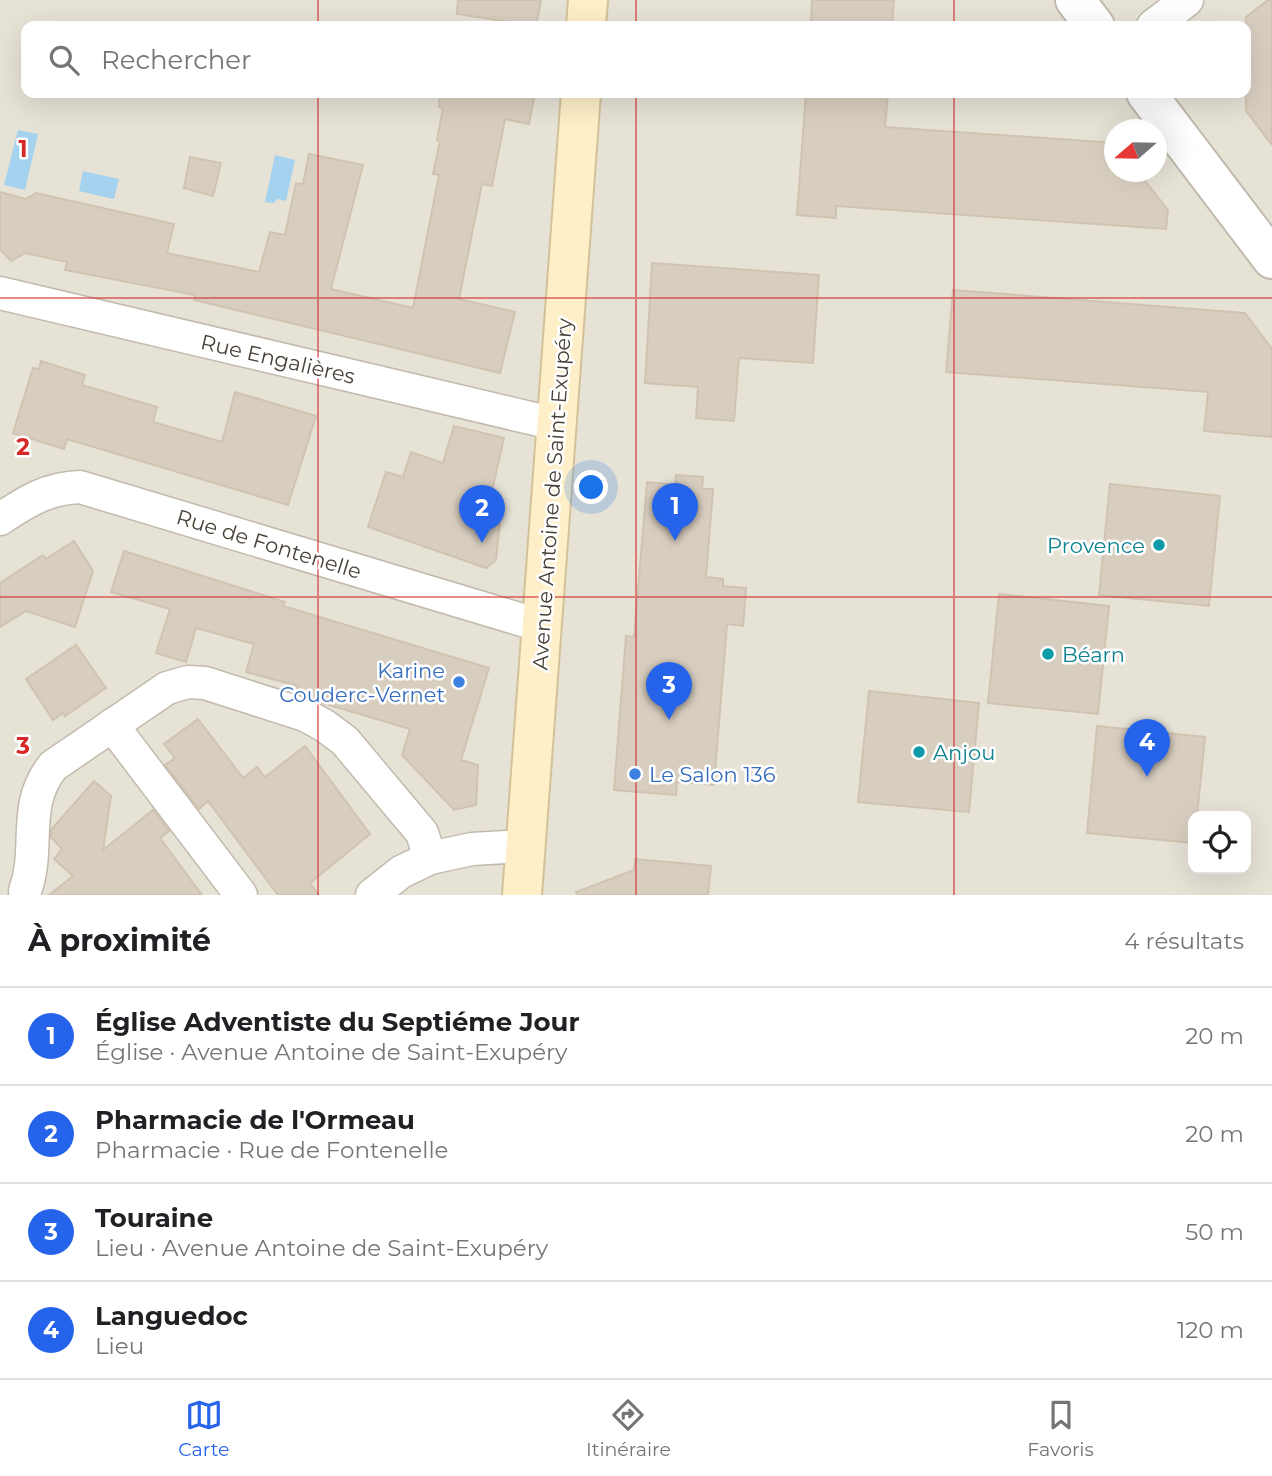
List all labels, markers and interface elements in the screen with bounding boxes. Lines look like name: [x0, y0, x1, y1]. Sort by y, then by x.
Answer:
search box: [21, 21, 1251, 98]
icon: search: [45, 41, 83, 79]
text: Rechercher: [101, 44, 251, 76]
north arrow: [1104, 119, 1167, 182]
text: 1: [18, 135, 28, 163]
street label: Avenue Antoine de Saint-Exupéry: [527, 317, 577, 671]
street label: Rue Engalières: [198, 329, 358, 389]
text: 2: [16, 433, 30, 461]
your location: [574, 470, 608, 504]
pin: 1: [652, 483, 698, 541]
pin: 2: [459, 485, 505, 543]
street label: Rue de Fontenelle: [174, 504, 364, 584]
place label: Provence: [1047, 533, 1145, 558]
marker: Provence: [1151, 537, 1167, 553]
place label: Béarn: [1062, 642, 1125, 667]
marker: Béarn: [1040, 646, 1056, 662]
place label: Karine Couderc-Vernet: [279, 658, 445, 707]
pin: 3: [646, 662, 692, 720]
marker: Karine Couderc-Vernet: [451, 674, 467, 690]
pin: 4: [1124, 719, 1170, 777]
text: 3: [15, 732, 30, 760]
place label: Anjou: [933, 740, 995, 765]
marker: Anjou: [911, 744, 927, 760]
place label: Le Salon 136: [649, 762, 776, 787]
marker: Le Salon 136: [627, 766, 643, 782]
map controls: [1188, 811, 1251, 874]
button: locate: [1188, 811, 1251, 874]
text: À proximité: [28, 922, 211, 959]
text: 4 résultats: [1124, 927, 1244, 955]
text: Église Adventiste du Septiéme Jour: [95, 1006, 580, 1038]
text: 1: [46, 1022, 56, 1050]
text: 20 m: [1185, 1022, 1244, 1050]
text: Église · Avenue Antoine de Saint-Exupéry: [95, 1038, 568, 1066]
text: Pharmacie de l'Ormeau: [95, 1104, 415, 1136]
text: 2: [44, 1120, 58, 1148]
text: 20 m: [1185, 1120, 1244, 1148]
text: Pharmacie · Rue de Fontenelle: [95, 1136, 449, 1164]
text: Touraine: [95, 1202, 213, 1234]
text: 3: [44, 1218, 58, 1246]
text: 50 m: [1185, 1218, 1244, 1246]
text: Lieu · Avenue Antoine de Saint-Exupéry: [95, 1234, 548, 1262]
text: Languedoc: [95, 1300, 248, 1332]
text: 4: [43, 1316, 59, 1344]
text: 120 m: [1177, 1316, 1244, 1344]
text: Lieu: [95, 1332, 144, 1360]
tab: Carte: [178, 1396, 230, 1461]
tab: Itinéraire: [586, 1396, 671, 1461]
tab: Favoris: [1027, 1396, 1094, 1461]

